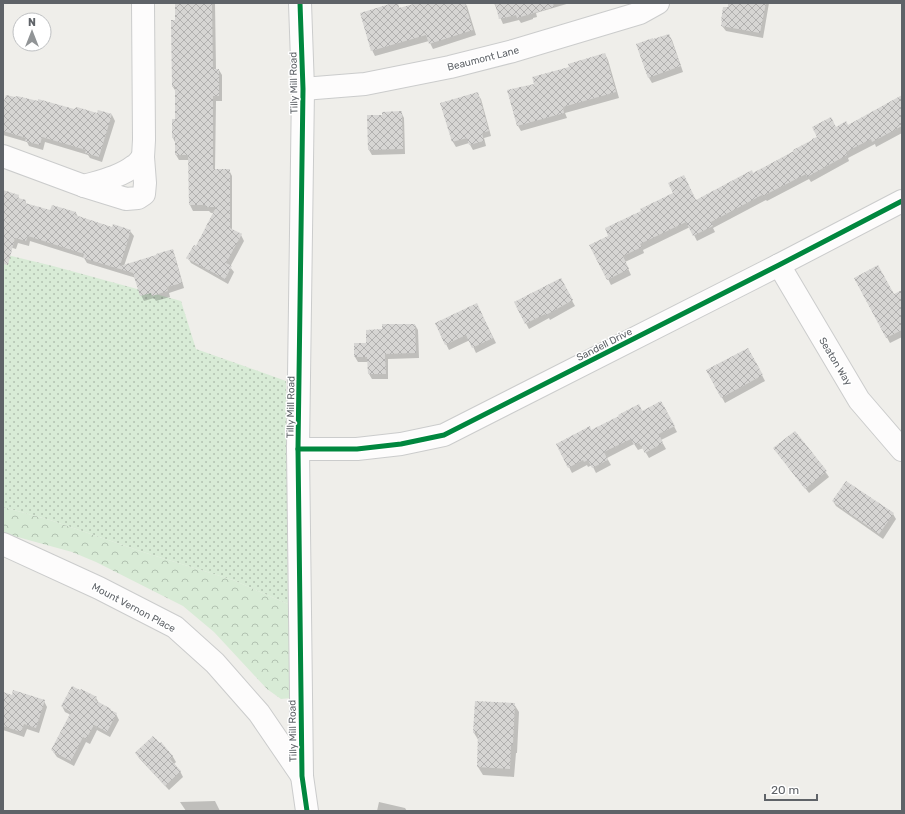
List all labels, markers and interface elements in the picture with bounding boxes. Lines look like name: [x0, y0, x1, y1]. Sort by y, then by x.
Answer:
north arrow: [12, 12, 52, 52]
text: N: [28, 16, 36, 29]
street label: Beaumont Lane: [446, 44, 521, 74]
street label: Tilly Mill Road: [287, 52, 301, 114]
street label: Sandell Drive: [575, 326, 635, 364]
street label: Seaton Way: [816, 335, 854, 388]
street label: Tilly Mill Road: [284, 376, 298, 438]
street label: Mount Vernon Place: [90, 581, 178, 635]
street label: Tilly Mill Road: [286, 700, 300, 762]
scale bar: [765, 776, 817, 802]
text: 20 m: [771, 783, 799, 797]

